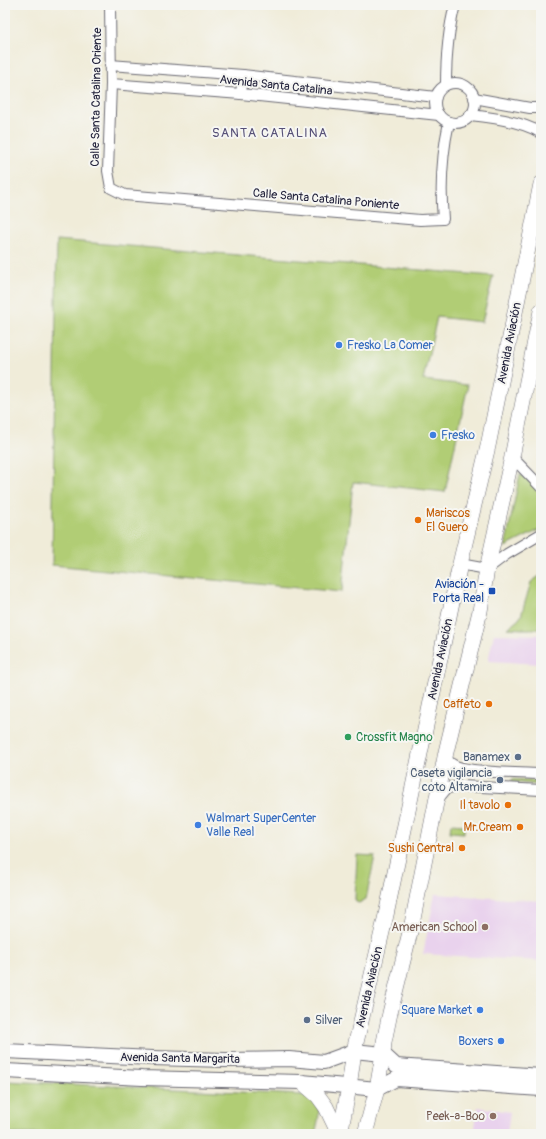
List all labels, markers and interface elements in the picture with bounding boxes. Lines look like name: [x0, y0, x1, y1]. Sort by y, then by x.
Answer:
street label: Calle Santa Catalina Oriente: [88, 27, 105, 167]
street label: Avenida Santa Catalina: [219, 72, 333, 99]
district label: SANTA CATALINA: [212, 125, 328, 141]
street label: Calle Santa Catalina Poniente: [252, 186, 400, 213]
street label: Avenida Aviación: [494, 301, 525, 385]
place label: Fresko La Comer: [347, 338, 434, 353]
marker: Fresko La Comer: [334, 340, 344, 350]
place label: Fresko: [441, 428, 476, 443]
marker: Fresko: [428, 430, 438, 440]
place label: Mariscos El Guero: [426, 506, 471, 535]
marker: Mariscos El Guero: [413, 515, 423, 525]
place label: Aviación - Porta Real: [432, 577, 484, 606]
marker: Aviación - Porta Real: [487, 586, 497, 596]
street label: Avenida Aviación: [425, 617, 456, 701]
place label: Caffeto: [443, 697, 482, 712]
marker: Caffeto: [484, 699, 494, 709]
place label: Crossfit Magno: [356, 730, 433, 745]
marker: Crossfit Magno: [343, 732, 353, 742]
place label: Banamex: [463, 750, 510, 765]
marker: Banamex: [513, 752, 523, 762]
place label: Caseta vigilancia coto Altamira: [410, 766, 492, 795]
marker: Caseta vigilancia coto Altamira: [495, 775, 505, 785]
place label: Il tavolo: [460, 798, 501, 813]
marker: Il tavolo: [503, 800, 513, 810]
place label: Walmart SuperCenter Valle Real: [206, 811, 317, 840]
marker: Walmart SuperCenter Valle Real: [193, 820, 203, 830]
place label: Mr.Cream: [464, 820, 512, 835]
marker: Mr.Cream: [515, 822, 525, 832]
place label: Sushi Central: [388, 841, 454, 856]
marker: Sushi Central: [457, 843, 467, 853]
place label: American School: [391, 920, 477, 935]
marker: American School: [480, 922, 490, 932]
street label: Avenida Aviación: [353, 945, 386, 1029]
place label: Square Market: [401, 1003, 472, 1018]
marker: Square Market: [475, 1005, 485, 1015]
place label: Silver: [315, 1013, 343, 1028]
marker: Silver: [302, 1015, 312, 1025]
place label: Boxers: [458, 1034, 494, 1049]
marker: Boxers: [496, 1036, 506, 1046]
street label: Avenida Santa Margarita: [120, 1050, 241, 1067]
place label: Peek-a-Boo: [426, 1109, 486, 1124]
marker: Peek-a-Boo: [488, 1111, 498, 1121]

